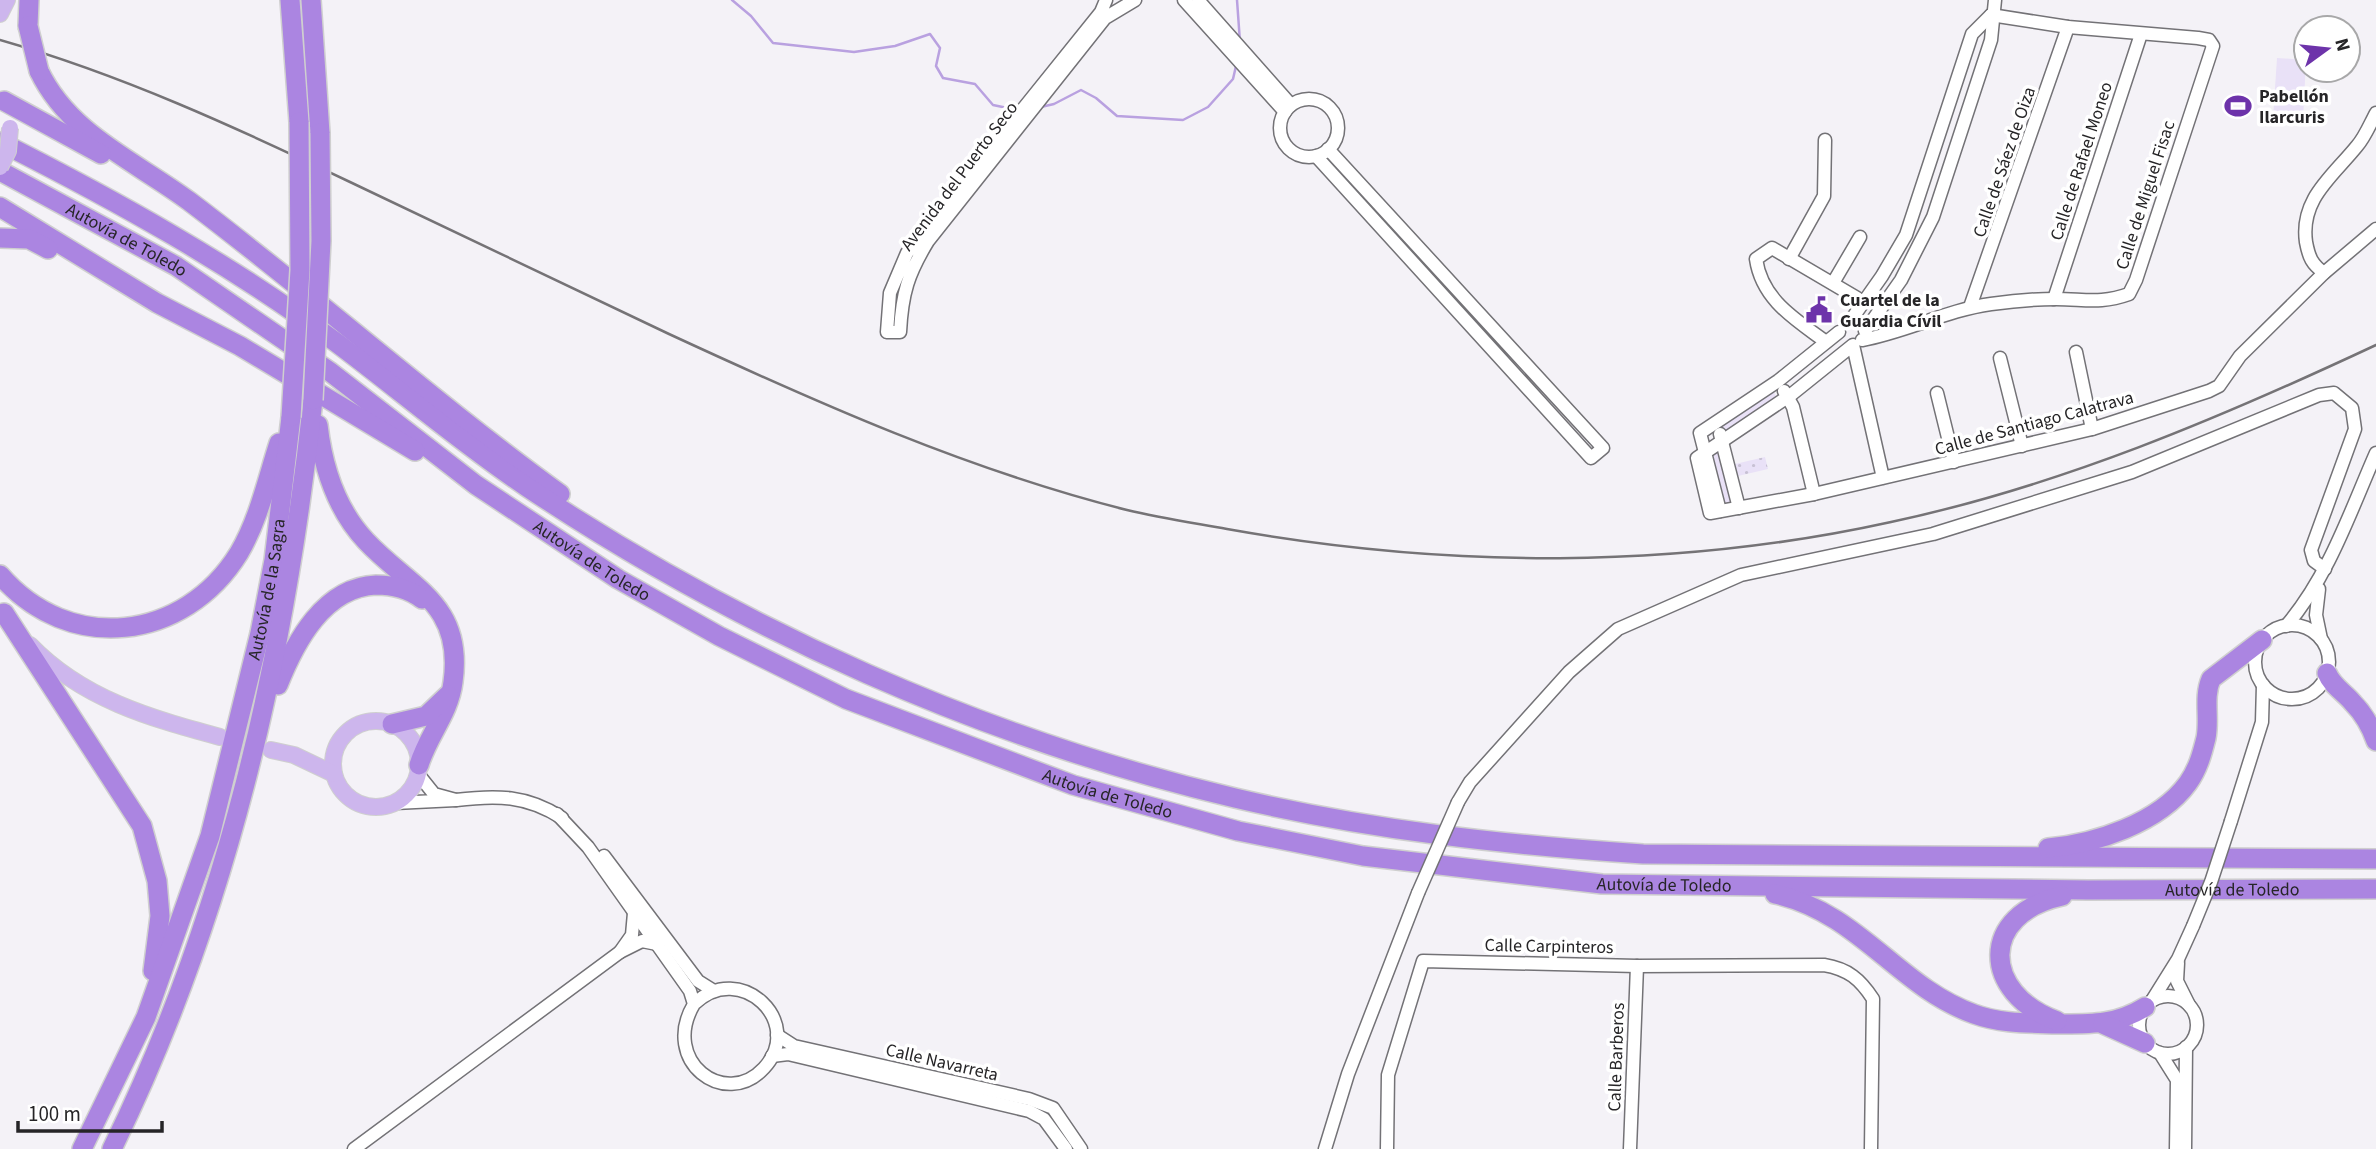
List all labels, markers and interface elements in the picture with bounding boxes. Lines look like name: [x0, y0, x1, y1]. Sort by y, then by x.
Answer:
north arrow: [2292, 14, 2362, 84]
text: N: [2327, 35, 2357, 55]
street label: Calle de Rafael Moneo: [2044, 79, 2119, 244]
street label: Calle de Sáez de Oiza: [1967, 84, 2042, 241]
place label: Pabellón Ilarcuris: [2259, 84, 2329, 130]
sports icon: Pabellón Ilarcuris: [2223, 91, 2253, 121]
street label: Avenida del Puerto Seco: [895, 96, 1024, 256]
street label: Calle de Miguel Fisac: [2110, 117, 2181, 273]
street label: Autovía de Toledo: [61, 197, 192, 283]
place label: Cuartel de la Guardia Cívil: [1840, 288, 1942, 334]
public building icon: Cuartel de la Guardia Cívil: [1804, 295, 1834, 325]
street label: Calle de Santiago Calatrava: [1932, 385, 2136, 462]
street label: Autovía de Toledo: [528, 514, 655, 608]
street label: Autovía de la Sagra: [242, 517, 292, 663]
street label: Autovía de Toledo: [1039, 763, 1175, 825]
street label: Autovía de Toledo: [1595, 871, 1732, 899]
street label: Autovía de Toledo: [2165, 877, 2300, 903]
street label: Calle Carpinteros: [1484, 933, 1614, 960]
street label: Calle Barberos: [1602, 1002, 1631, 1112]
street label: Calle Navarreta: [883, 1037, 1001, 1088]
scale bar: [18, 1090, 161, 1134]
text: 100 m: [28, 1099, 81, 1129]

